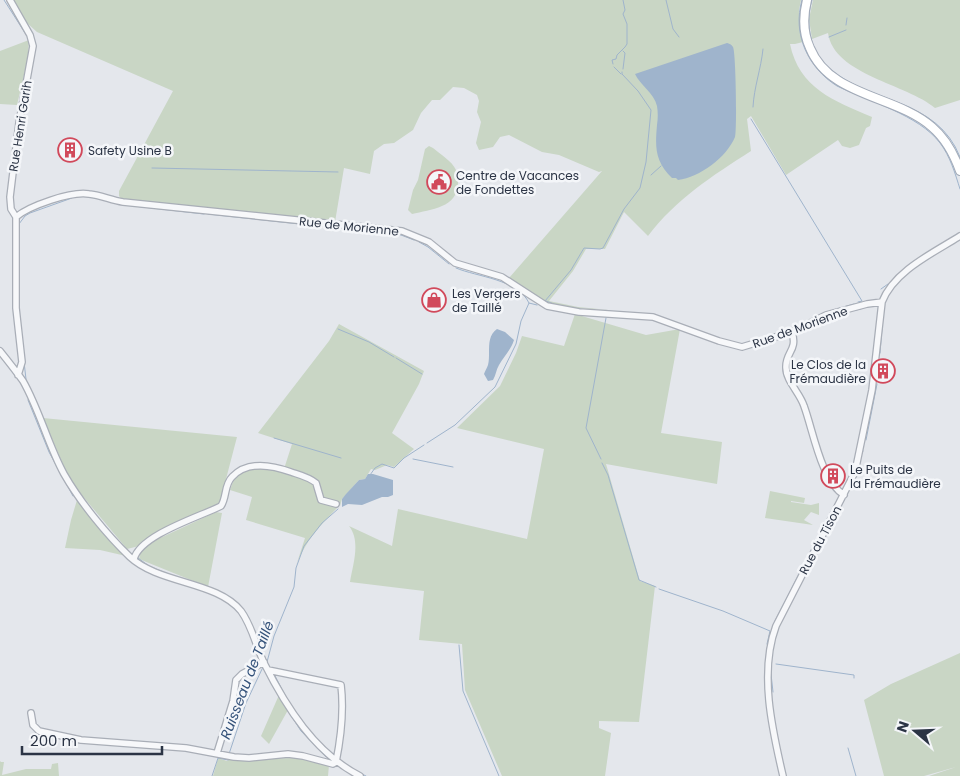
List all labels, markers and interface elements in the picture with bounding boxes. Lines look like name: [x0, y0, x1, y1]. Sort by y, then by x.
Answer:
street label: Rue Henri Garih: [4, 79, 36, 173]
building icon: Safety Usine B: [57, 137, 83, 163]
place label: Safety Usine B: [88, 142, 172, 159]
place label: Centre de Vacances de Fondettes: [456, 167, 579, 198]
public building icon: Centre de Vacances de Fondettes: [426, 169, 452, 195]
street label: Rue de Morienne: [298, 212, 400, 240]
place label: Les Vergers de Taillé: [452, 285, 520, 316]
shop icon: Les Vergers de Taillé: [421, 287, 447, 313]
street label: Rue de Morienne: [750, 302, 850, 352]
place label: Le Clos de la Frémaudière: [789, 356, 866, 387]
building icon: Le Clos de la Frémaudière: [870, 358, 896, 384]
place label: Le Puits de la Frémaudière: [850, 461, 941, 492]
building icon: Le Puits de la Frémaudière: [820, 463, 846, 489]
street label: Rue du Tison: [795, 503, 845, 577]
water label: Ruisseau de Taillé: [215, 618, 279, 742]
north arrow: [890, 706, 940, 756]
text: N: [892, 719, 914, 735]
scale bar: [22, 724, 162, 756]
text: 200 m: [30, 730, 77, 751]

